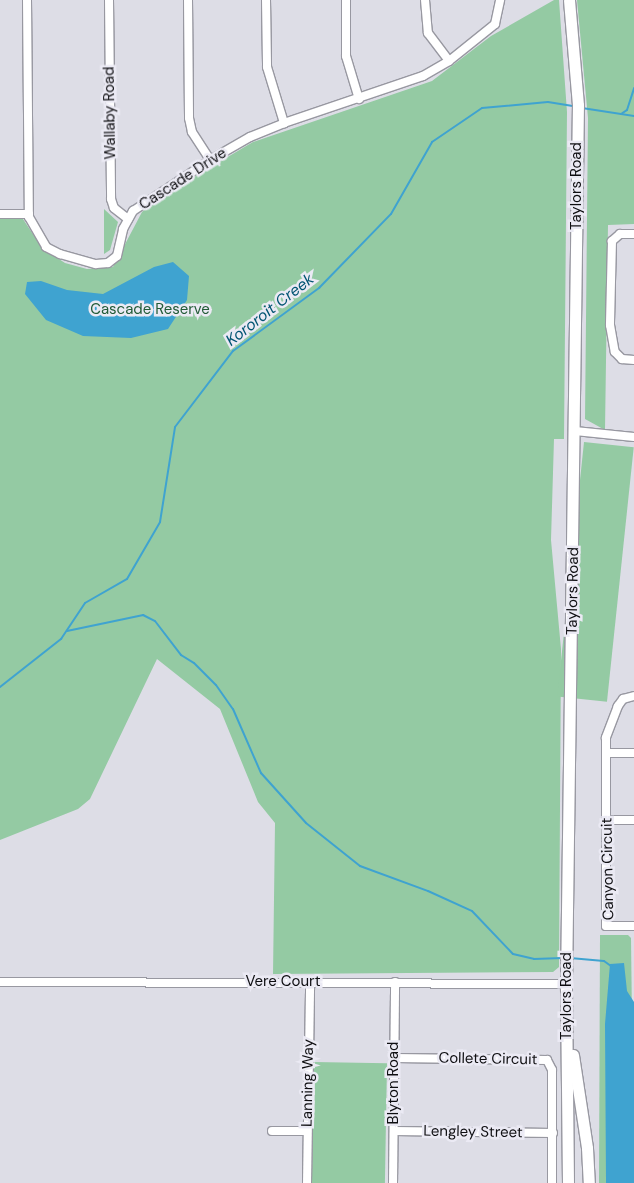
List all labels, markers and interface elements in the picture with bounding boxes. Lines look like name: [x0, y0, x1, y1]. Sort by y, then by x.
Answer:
street label: Wallaby Road: [100, 66, 120, 160]
street label: Taylors Road: [568, 142, 586, 230]
street label: Cascade Drive: [136, 144, 230, 214]
water label: Kororoit Creek: [222, 270, 318, 350]
park label: Cascade Reserve: [90, 301, 210, 319]
street label: Taylors Road: [563, 547, 583, 635]
street label: Canyon Circuit: [598, 817, 618, 921]
street label: Taylors Road: [558, 952, 576, 1040]
street label: Vere Court: [245, 973, 321, 991]
street label: Lanning Way: [298, 1039, 318, 1127]
street label: Blyton Road: [385, 1042, 403, 1124]
street label: Collete Circuit: [438, 1049, 538, 1069]
street label: Lengley Street: [423, 1122, 523, 1142]

